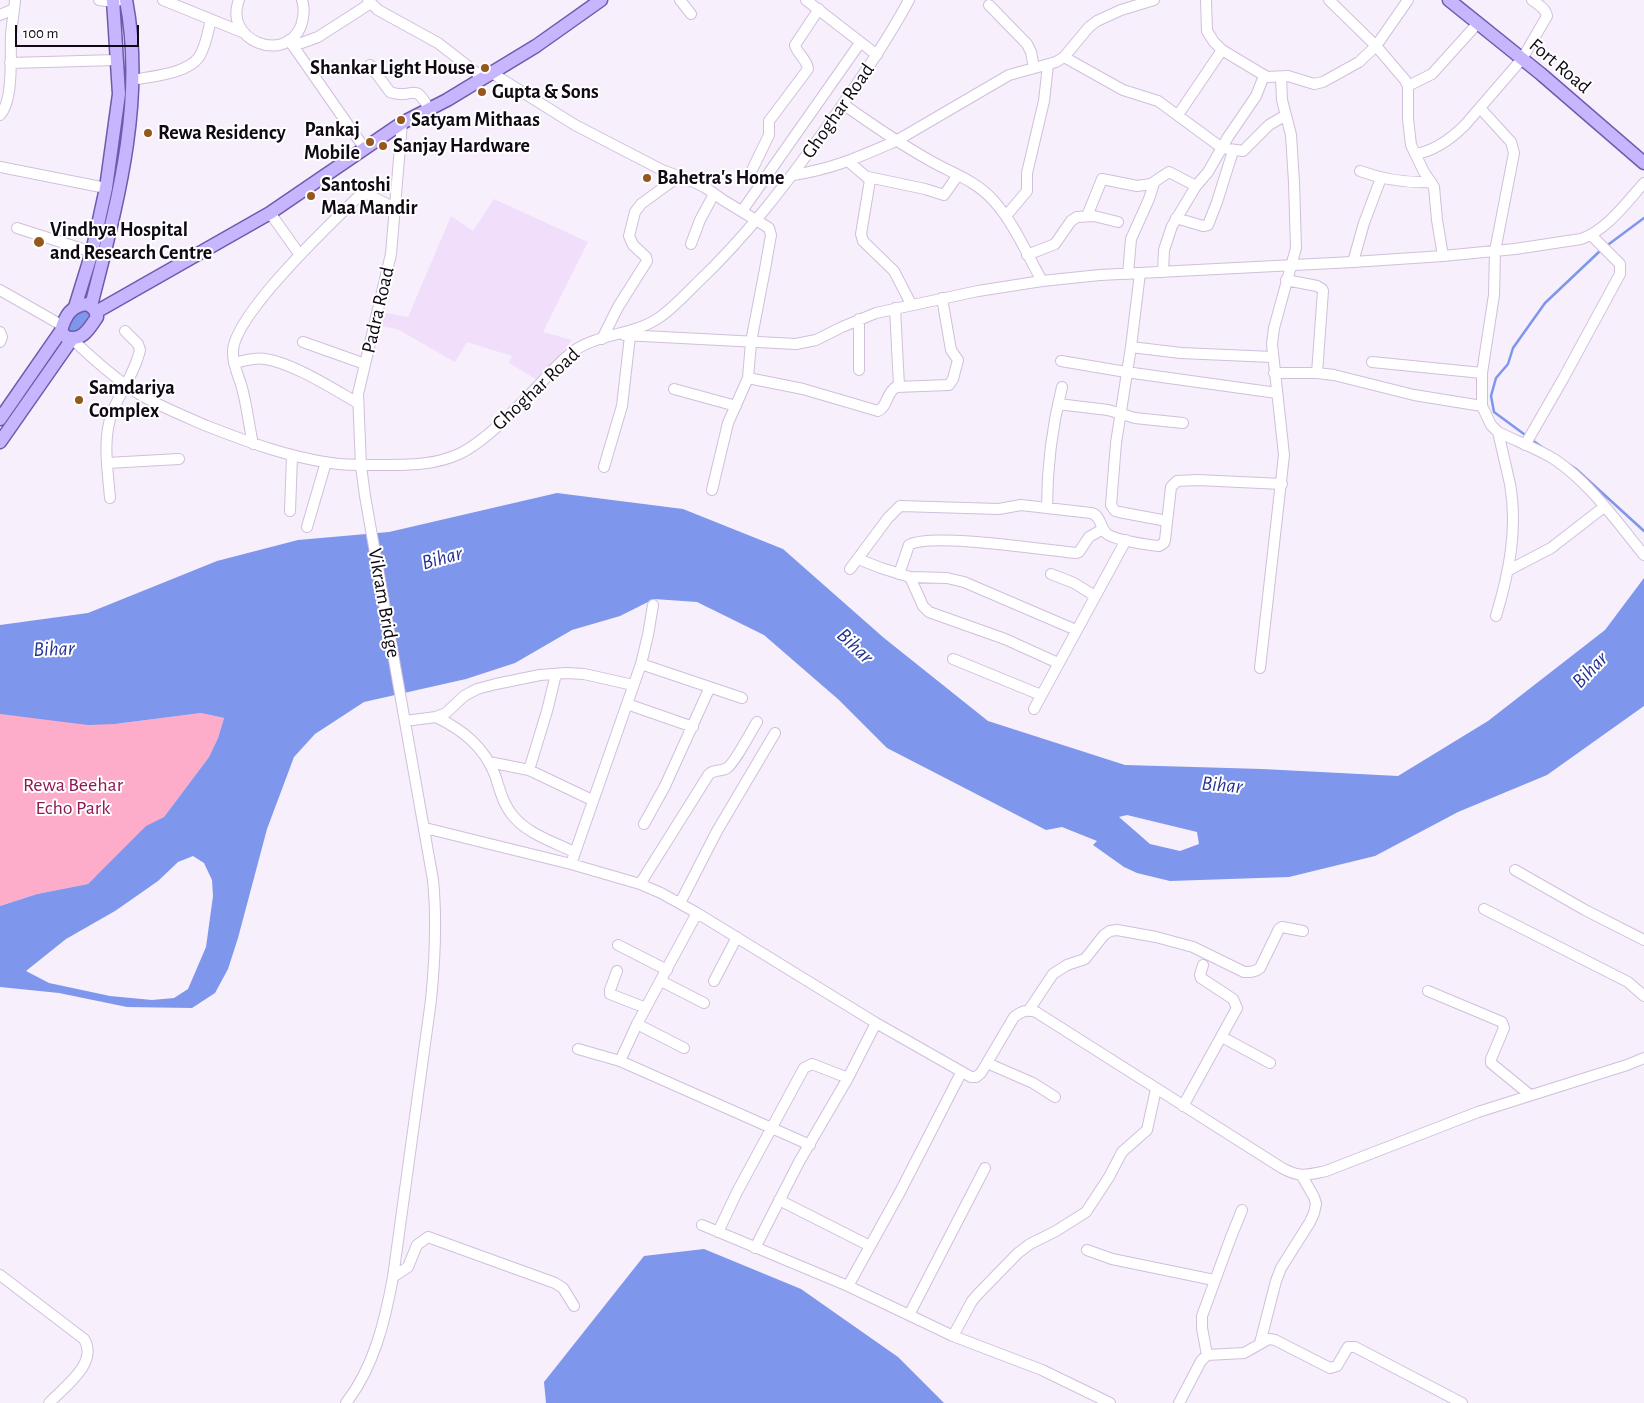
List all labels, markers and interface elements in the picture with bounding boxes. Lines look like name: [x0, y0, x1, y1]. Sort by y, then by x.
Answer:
scale bar: [18, 15, 141, 47]
text: 100 m: [23, 26, 58, 41]
street label: Fort Road: [1524, 33, 1596, 99]
place label: Shankar Light House: [310, 56, 475, 80]
street label: Ghoghar Road: [796, 59, 880, 163]
marker: Shankar Light House: [479, 62, 491, 74]
place label: Gupta & Sons: [492, 80, 599, 104]
marker: Gupta & Sons: [476, 86, 488, 98]
place label: Satyam Mithaas: [411, 108, 540, 132]
marker: Satyam Mithaas: [395, 114, 407, 126]
place label: Pankaj Mobile: [304, 118, 360, 165]
place label: Rewa Residency: [158, 121, 286, 145]
marker: Rewa Residency: [142, 127, 154, 139]
place label: Sanjay Hardware: [393, 134, 530, 158]
marker: Pankaj Mobile: [364, 136, 376, 148]
marker: Sanjay Hardware: [377, 140, 389, 152]
place label: Bahetra's Home: [657, 166, 784, 190]
marker: Bahetra's Home: [641, 172, 653, 184]
place label: Santoshi Maa Mandir: [321, 173, 418, 220]
marker: Santoshi Maa Mandir: [305, 190, 317, 202]
place label: Vindhya Hospital and Research Centre: [50, 218, 212, 265]
marker: Vindhya Hospital and Research Centre: [32, 235, 46, 249]
street label: Padra Road: [356, 264, 400, 356]
street label: Ghoghar Road: [487, 342, 585, 436]
place label: Samdariya Complex: [89, 376, 175, 423]
marker: Samdariya Complex: [73, 394, 85, 406]
water label: Bihar: [419, 540, 465, 576]
street label: Vikram Bridge: [363, 546, 405, 660]
water label: Bihar: [831, 623, 879, 669]
water label: Bihar: [33, 636, 75, 662]
water label: Bihar: [1567, 646, 1613, 694]
water label: Bihar: [1200, 771, 1244, 799]
park label: Rewa Beehar Echo Park: [23, 773, 123, 820]

